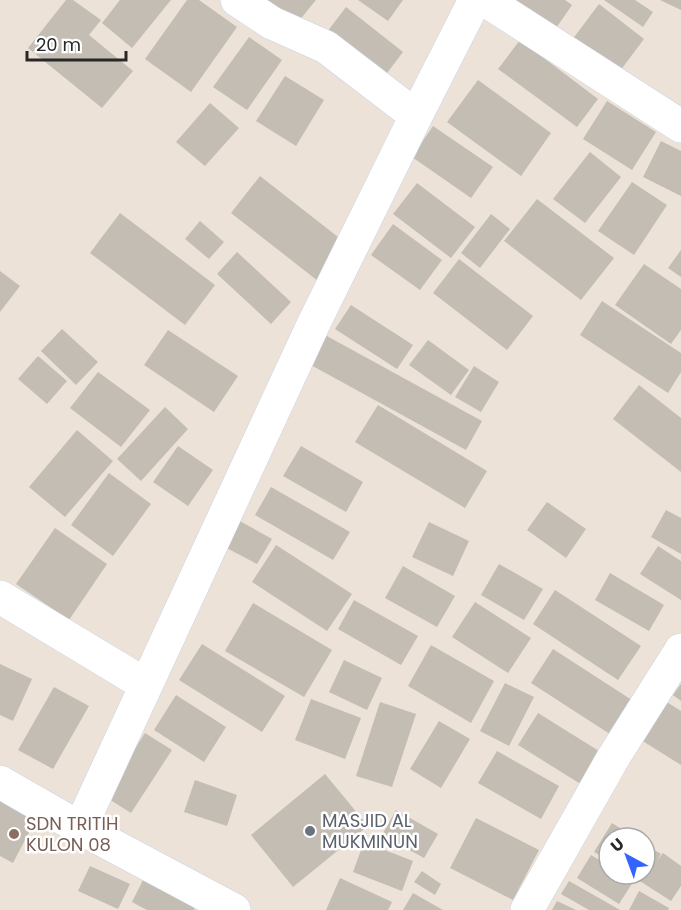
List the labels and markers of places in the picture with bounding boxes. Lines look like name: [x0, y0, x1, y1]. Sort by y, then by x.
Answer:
place label: MASJID AL MUKMINUN: [322, 808, 418, 854]
place label: SDN TRITIH KULON 08: [26, 811, 118, 857]
marker: MASJID AL MUKMINUN: [303, 824, 317, 838]
marker: SDN TRITIH KULON 08: [7, 827, 21, 841]

